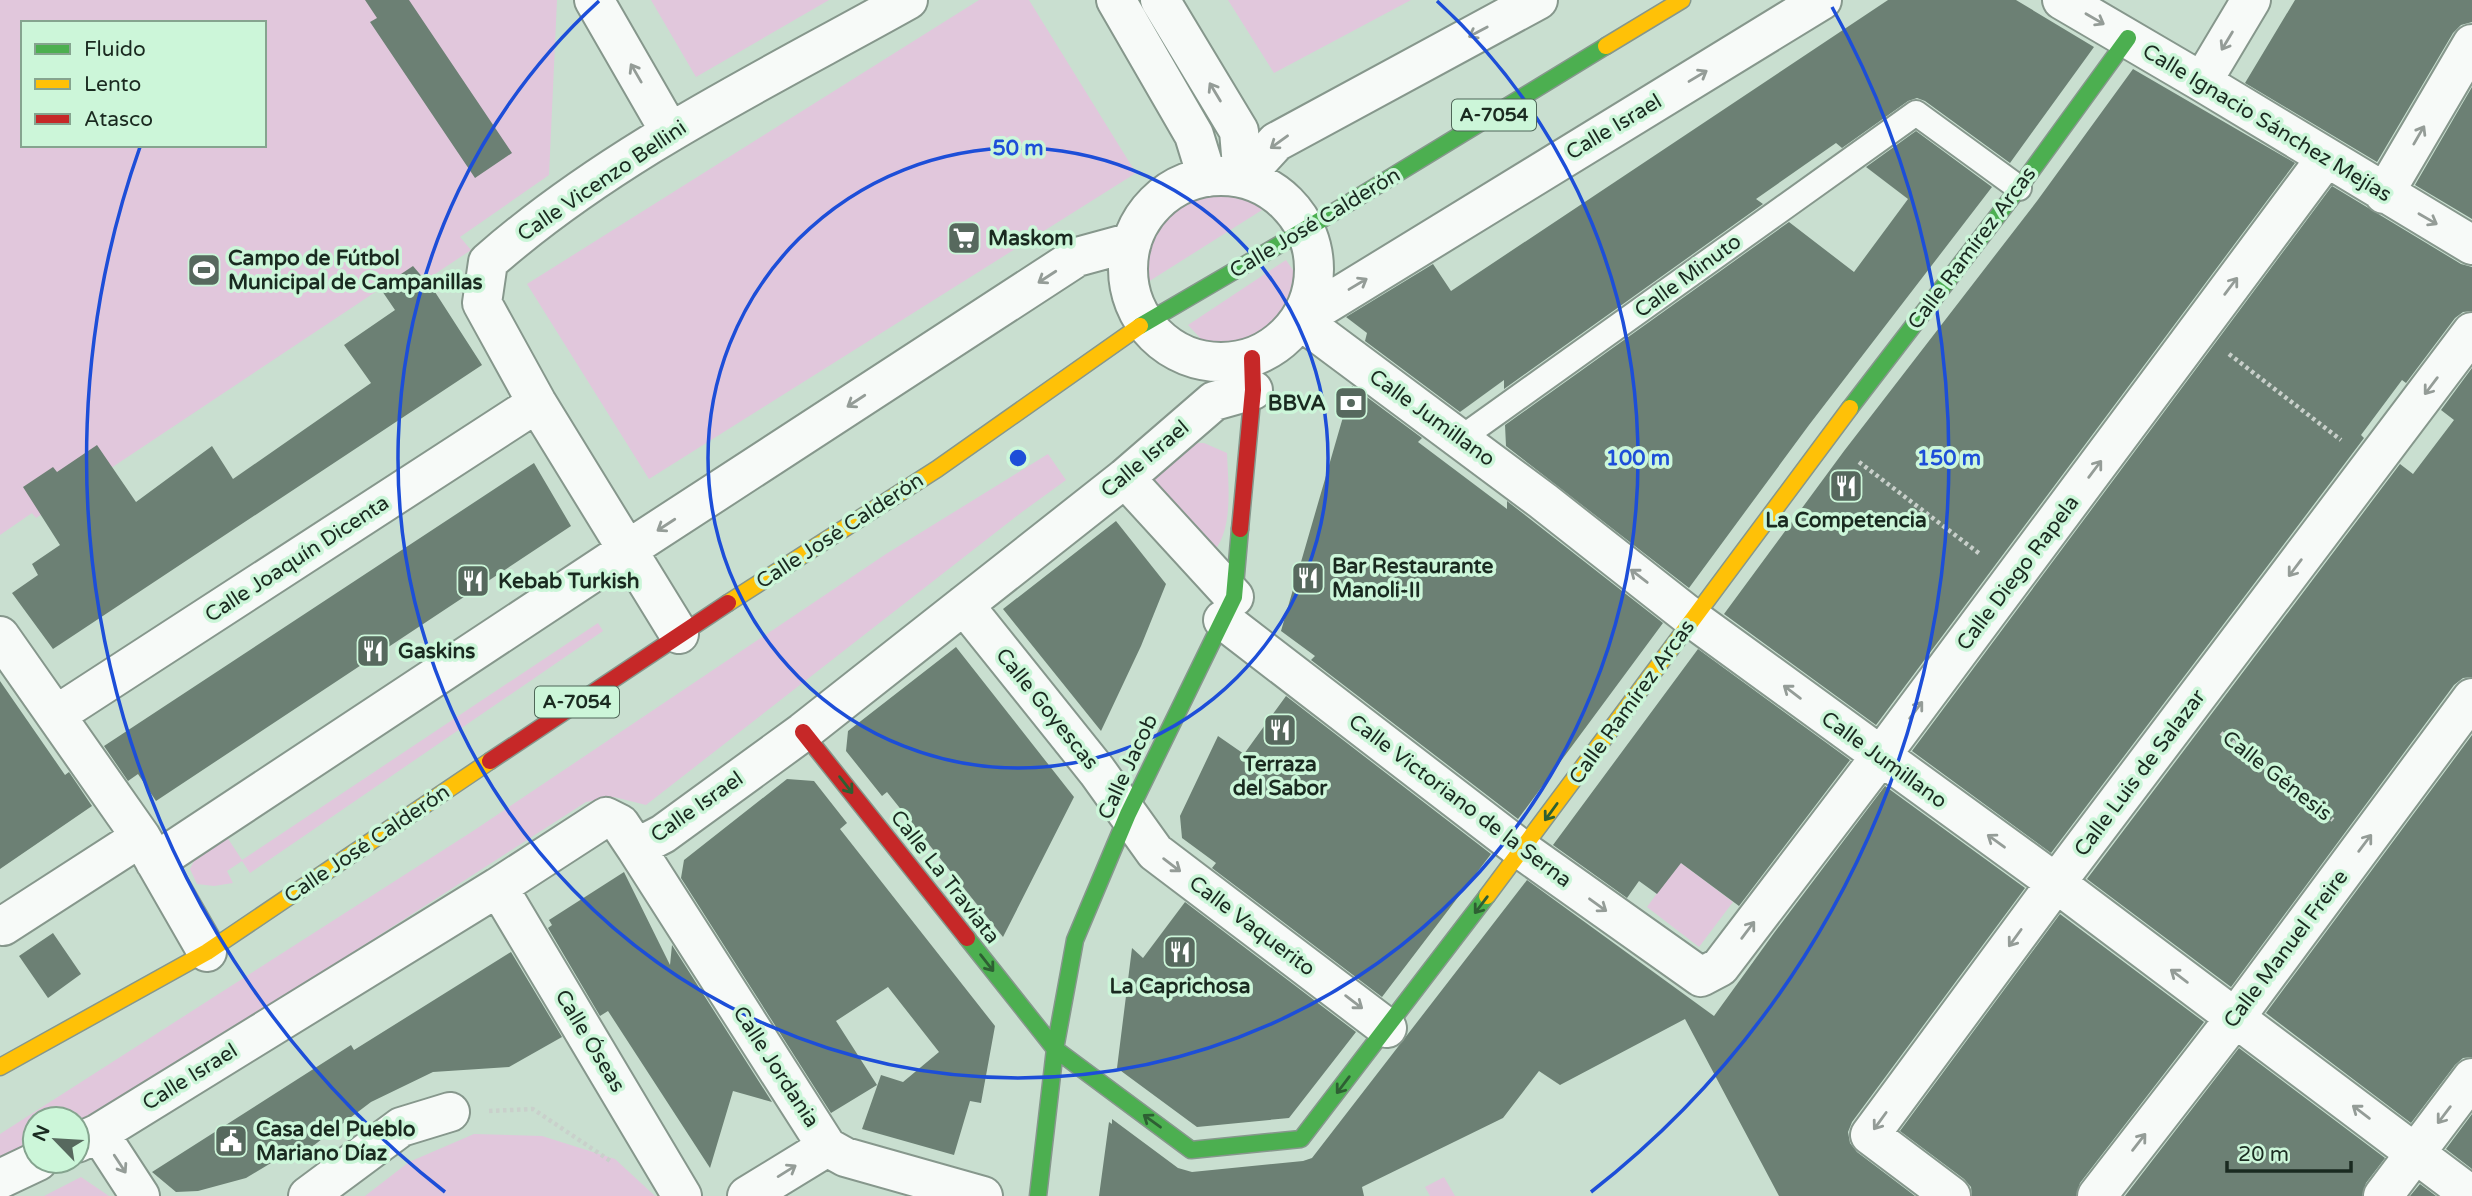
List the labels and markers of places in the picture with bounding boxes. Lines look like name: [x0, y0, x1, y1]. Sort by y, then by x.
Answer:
supermarket icon: Maskom: [945, 219, 983, 257]
place label: Maskom: [988, 226, 1073, 251]
place label: Campo de Fútbol Municipal de Campanillas: [228, 246, 483, 295]
sports icon: Campo de Fútbol Municipal de Campanillas: [185, 251, 223, 289]
bank icon: BBVA: [1332, 384, 1370, 422]
place label: BBVA: [1268, 391, 1326, 416]
centre of rings: [1006, 446, 1030, 470]
restaurant icon: La Competencia: [1827, 467, 1865, 505]
place label: La Competencia: [1765, 508, 1927, 533]
place label: Bar Restaurante Manoli-II: [1332, 554, 1493, 603]
restaurant icon: Bar Restaurante Manoli-II: [1289, 559, 1327, 597]
restaurant icon: Kebab Turkish: [454, 562, 492, 600]
place label: Kebab Turkish: [498, 569, 640, 594]
restaurant icon: Gaskins: [354, 632, 392, 670]
place label: Gaskins: [398, 639, 475, 664]
restaurant icon: Terraza del Sabor: [1261, 711, 1299, 749]
place label: Terraza del Sabor: [1233, 752, 1328, 801]
restaurant icon: La Caprichosa: [1161, 933, 1199, 971]
place label: La Caprichosa: [1110, 974, 1250, 999]
place label: Casa del Pueblo Mariano Díaz: [256, 1117, 416, 1166]
public building icon: Casa del Pueblo Mariano Díaz: [212, 1122, 250, 1160]

